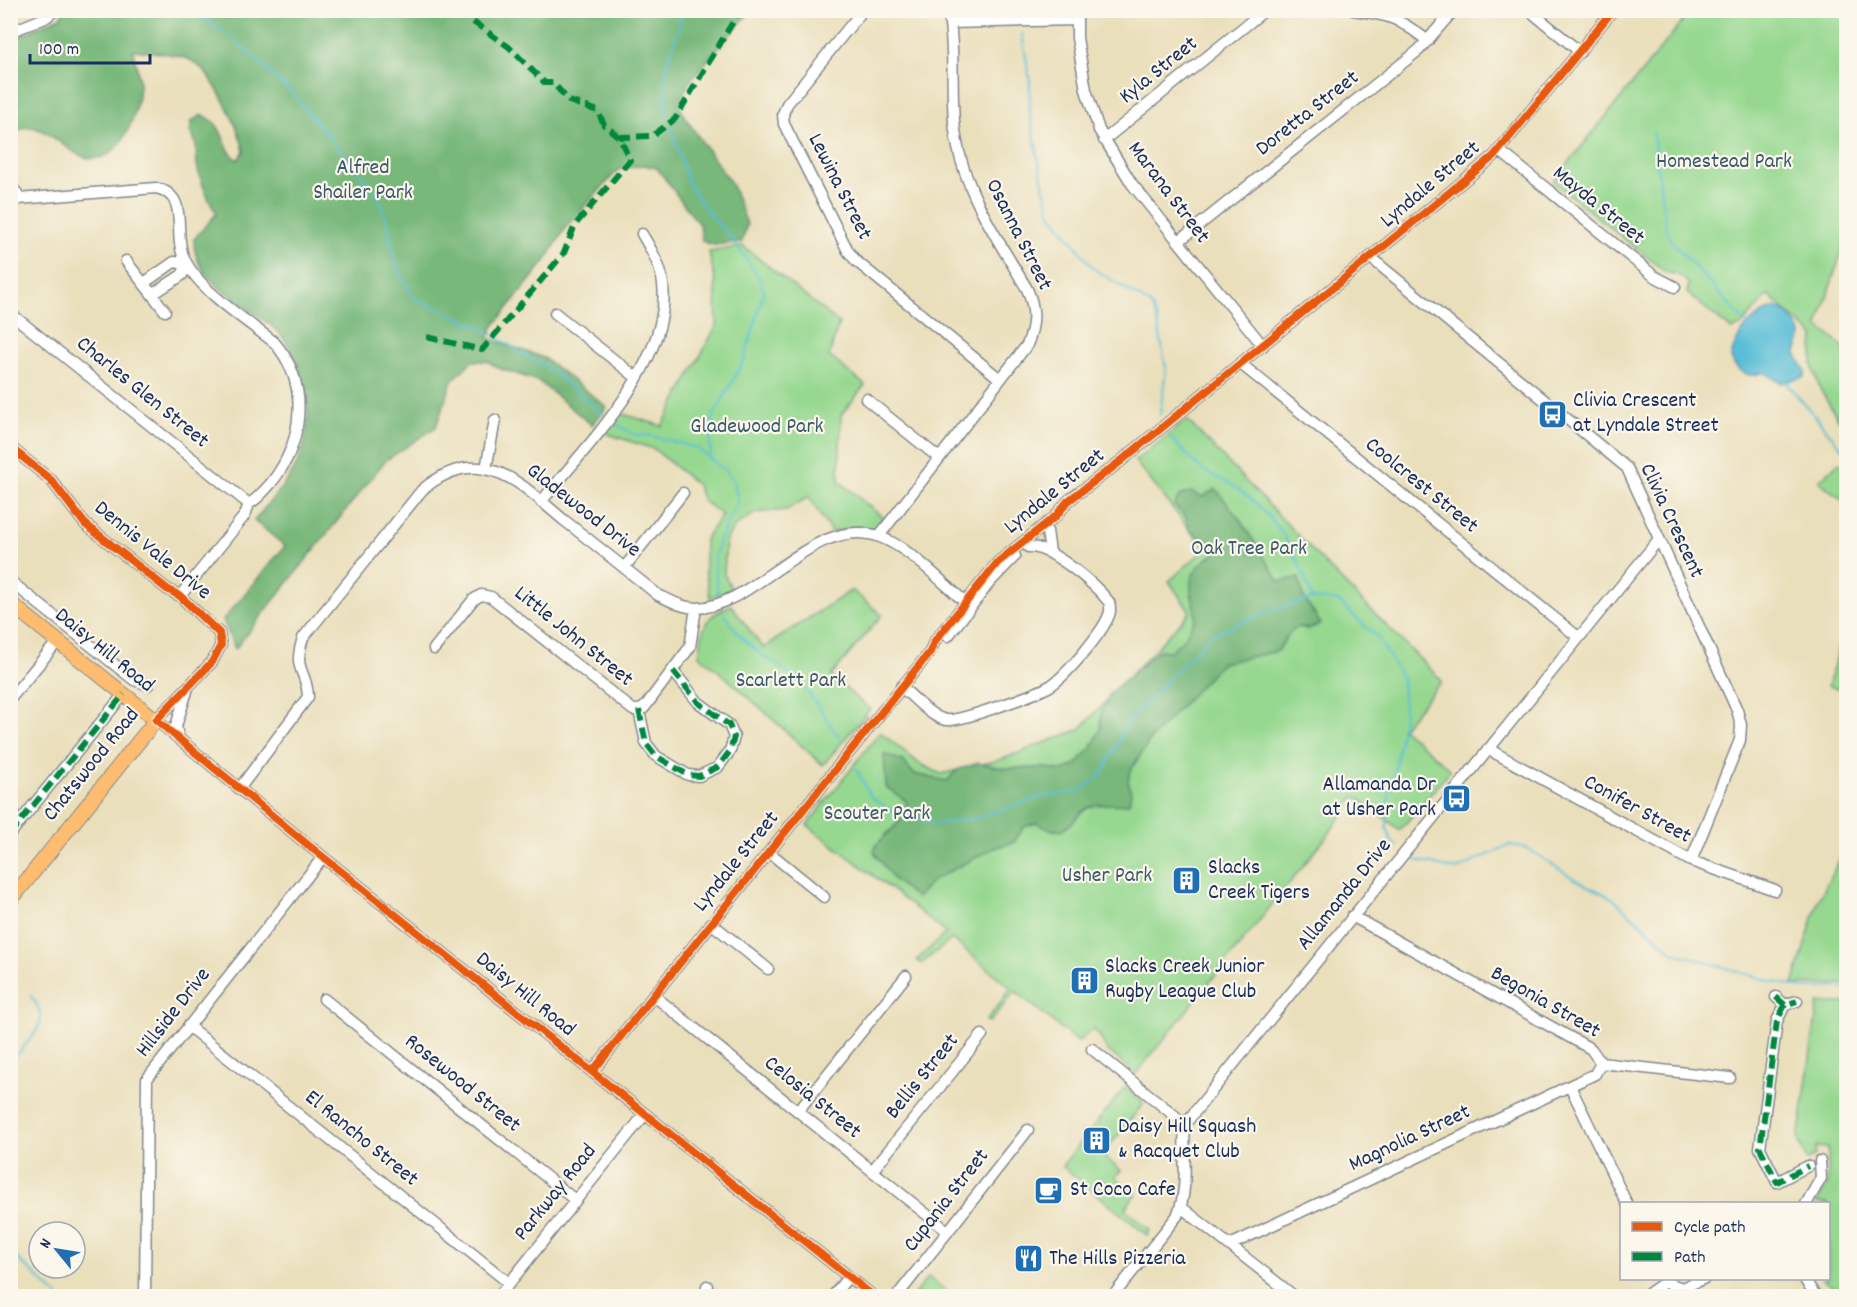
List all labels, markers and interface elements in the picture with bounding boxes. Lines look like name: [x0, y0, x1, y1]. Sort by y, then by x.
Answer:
scale bar: [30, 27, 150, 65]
street label: Kyla Street: [1113, 30, 1205, 112]
text: 100 m: [39, 38, 79, 63]
street label: Doretta Street: [1250, 64, 1366, 164]
street label: Lewina Street: [799, 128, 879, 246]
street label: Lyndale Street: [1374, 134, 1488, 236]
street label: Marana Street: [1119, 135, 1217, 251]
park label: Homestead Park: [1656, 147, 1792, 178]
park label: Alfred Shailer Park: [313, 153, 413, 209]
street label: Mayda Street: [1545, 159, 1651, 253]
street label: Osanna Street: [977, 174, 1059, 296]
street label: Charles Glen Street: [69, 330, 215, 456]
place label: Clivia Crescent at Lyndale Street: [1573, 386, 1719, 442]
bus stop icon: Clivia Crescent at Lyndale Street: [1536, 398, 1568, 430]
park label: Gladewood Park: [690, 412, 824, 443]
street label: Coolcrest Street: [1358, 430, 1484, 542]
street label: Lyndale Street: [998, 442, 1112, 542]
street label: Gladewood Drive: [519, 456, 647, 566]
street label: Clivia Crescent: [1631, 458, 1711, 584]
street label: Dennis Vale Drive: [87, 494, 217, 608]
park label: Oak Tree Park: [1191, 534, 1307, 565]
street label: Little John Street: [507, 579, 639, 695]
street label: Daisy Hill Road: [47, 601, 161, 701]
park label: Scarlett Park: [736, 666, 846, 697]
street label: Chatswood Road: [36, 701, 148, 829]
street label: Conifer Street: [1577, 768, 1697, 852]
place label: Allamanda Dr at Usher Park: [1322, 770, 1437, 826]
bus stop icon: Allamanda Dr at Usher Park: [1441, 782, 1473, 814]
park label: Scouter Park: [824, 799, 930, 830]
street label: Lyndale Street: [687, 805, 787, 919]
street label: Allamanda Drive: [1290, 832, 1400, 958]
place label: Slacks Creek Tigers: [1208, 853, 1310, 909]
park label: Usher Park: [1062, 861, 1152, 892]
building icon: Slacks Creek Tigers: [1171, 865, 1203, 897]
street label: Daisy Hill Road: [468, 945, 582, 1045]
place label: Slacks Creek Junior Rugby League Club: [1105, 952, 1265, 1008]
street label: Begonia Street: [1484, 959, 1606, 1047]
street label: Hillside Drive: [129, 962, 219, 1064]
building icon: Slacks Creek Junior Rugby League Club: [1068, 964, 1100, 996]
street label: Rosewood Street: [397, 1027, 527, 1141]
street label: Bellis Street: [879, 1027, 967, 1127]
street label: Celosia Street: [757, 1049, 867, 1147]
street label: El Rancho Street: [297, 1083, 425, 1195]
street label: Magnolia Street: [1344, 1097, 1476, 1181]
place label: Daisy Hill Squash & Racquet Club: [1118, 1112, 1256, 1168]
building icon: Daisy Hill Squash & Racquet Club: [1081, 1124, 1113, 1156]
street label: Parkway Road: [507, 1138, 605, 1248]
street label: Cupania Street: [897, 1143, 997, 1259]
cafe icon: St Coco Cafe: [1033, 1174, 1065, 1206]
place label: St Coco Cafe: [1070, 1175, 1176, 1206]
legend: [1620, 1202, 1830, 1280]
text: Cycle path: [1674, 1216, 1745, 1241]
north arrow: [27, 1220, 87, 1280]
text: N: [34, 1234, 58, 1253]
restaurant icon: The Hills Pizzeria: [1012, 1243, 1044, 1275]
place label: The Hills Pizzeria: [1049, 1244, 1186, 1275]
text: Path: [1674, 1246, 1706, 1271]

